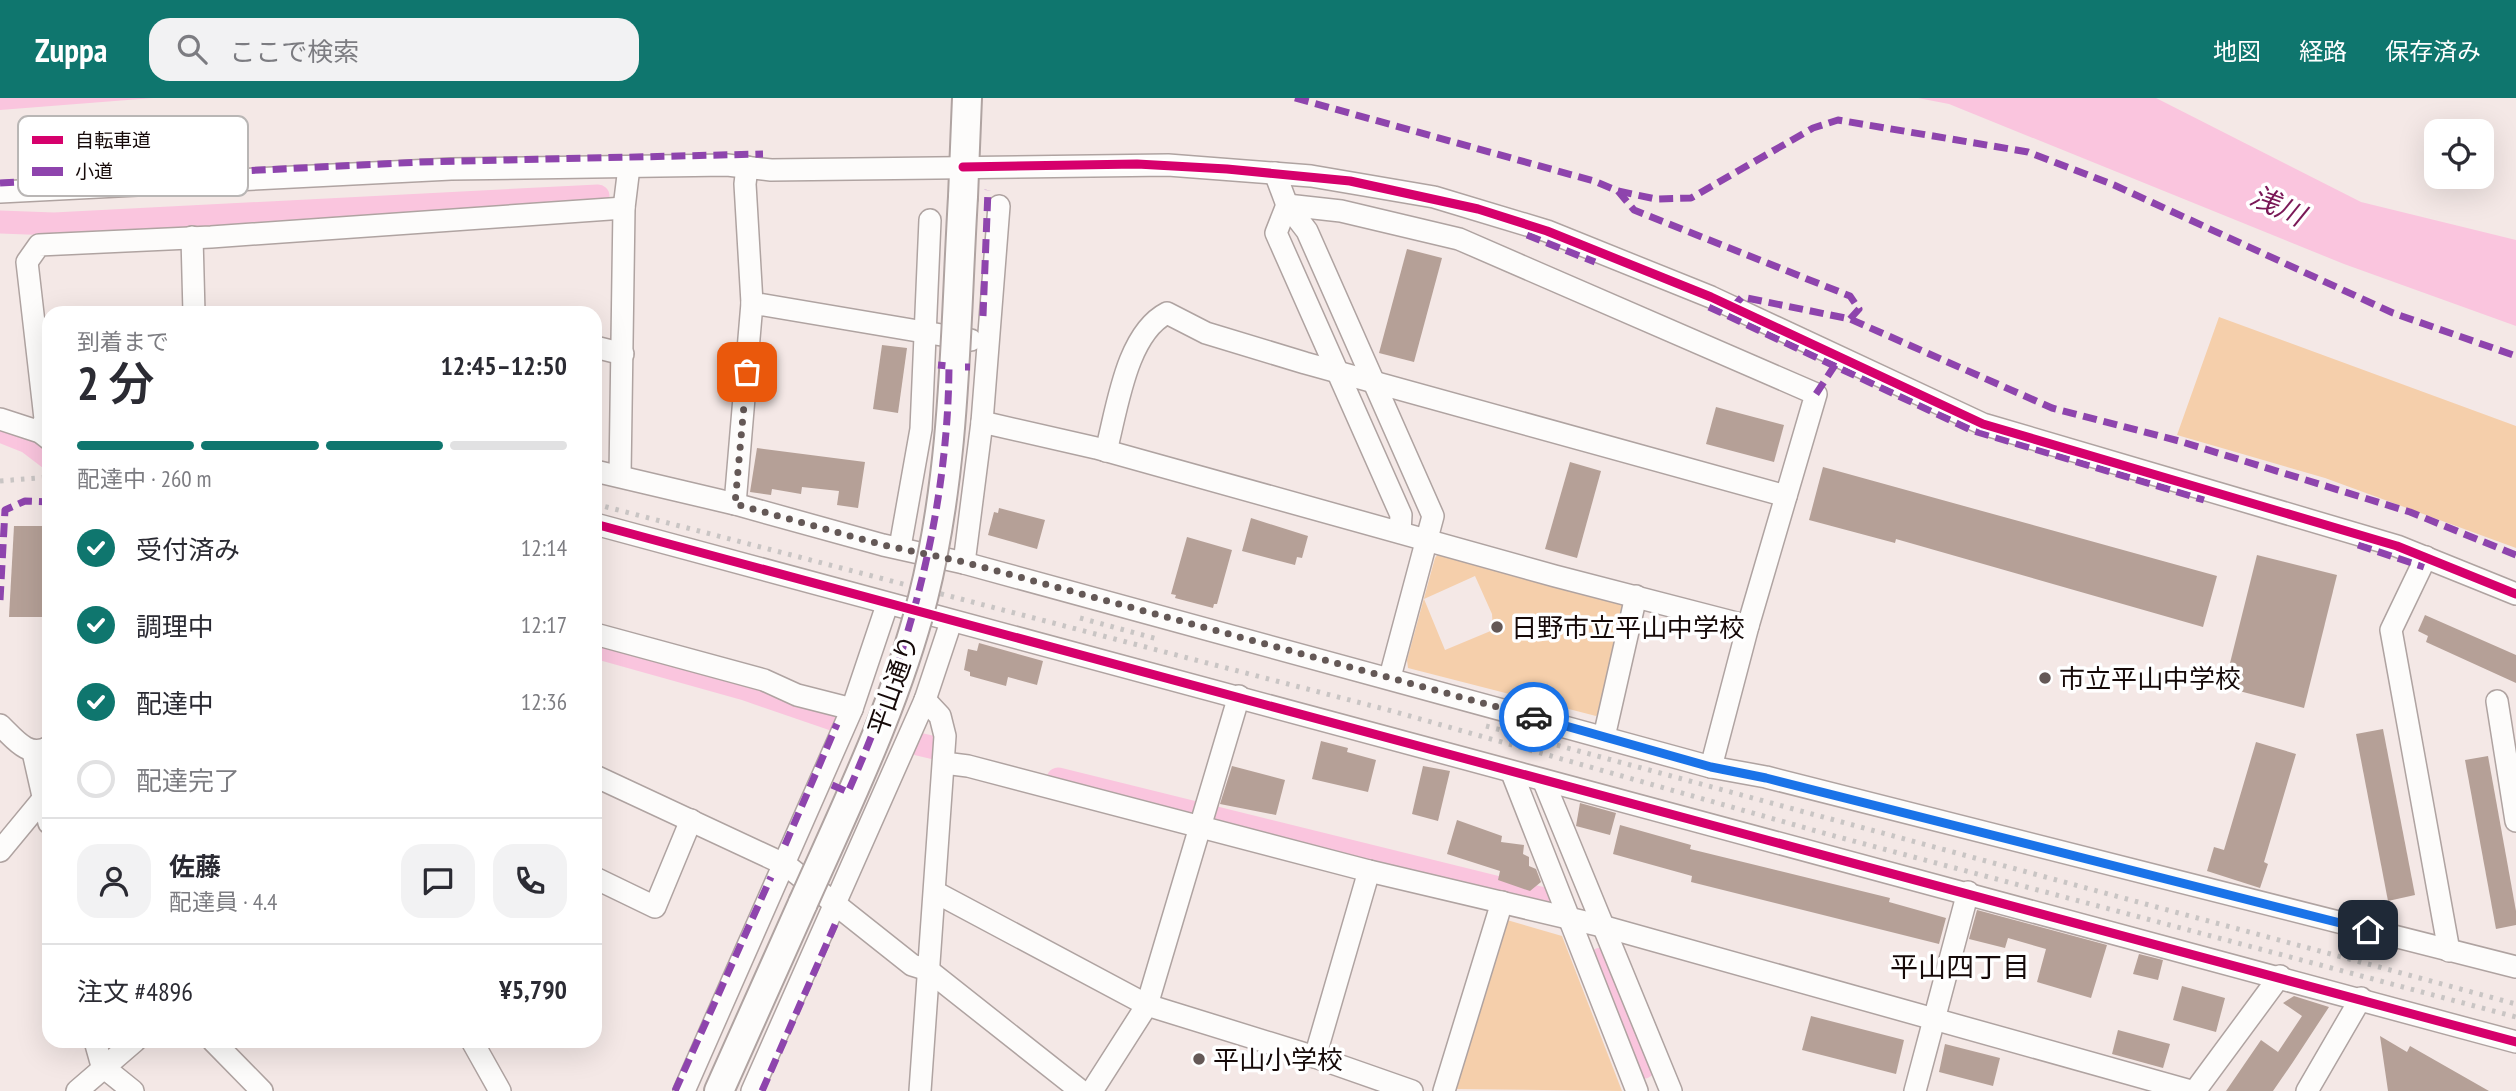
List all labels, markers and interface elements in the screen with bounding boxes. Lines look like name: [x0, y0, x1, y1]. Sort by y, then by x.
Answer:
search box: [149, 18, 639, 81]
text: Zuppa: [35, 28, 107, 71]
icon: search: [173, 30, 211, 68]
text: ここで検索: [229, 35, 359, 68]
text: 地図: [2213, 36, 2261, 67]
text: 経路: [2299, 36, 2347, 67]
text: 保存済み: [2385, 36, 2481, 67]
legend: [18, 116, 248, 196]
map controls: [2424, 119, 2494, 189]
button: locate: [2424, 119, 2494, 189]
text: 自転車道: [75, 128, 151, 152]
text: 小道: [75, 159, 113, 183]
water label: 浅川: [2245, 176, 2314, 235]
text: 到着まで: [77, 327, 169, 356]
pin: [717, 342, 777, 402]
text: 12:45–12:50: [440, 349, 567, 382]
text: 2 分: [77, 353, 154, 413]
icon: bag: [728, 353, 766, 391]
text: 配達中 · 260 m: [77, 464, 212, 493]
icon: check: [77, 529, 115, 567]
text: 受付済み: [136, 533, 240, 566]
text: 12:14: [521, 533, 567, 562]
icon: check: [77, 606, 115, 644]
text: 調理中: [136, 610, 214, 643]
text: 12:17: [521, 610, 567, 639]
place label: 日野市立平山中学校: [1511, 611, 1745, 644]
marker: 日野市立平山中学校: [1489, 619, 1505, 635]
street label: 平山通り: [860, 630, 926, 740]
place label: 市立平山中学校: [2059, 662, 2241, 695]
marker: 市立平山中学校: [2037, 670, 2053, 686]
courier: [1499, 682, 1569, 752]
icon: check: [77, 683, 115, 721]
text: 配達中: [136, 687, 214, 720]
text: 12:36: [521, 687, 567, 716]
icon: car: [1515, 698, 1553, 736]
text: 配達完了: [136, 764, 240, 797]
button: person: [77, 844, 151, 918]
button: chat: [401, 844, 475, 918]
button: phone: [493, 844, 567, 918]
text: 佐藤: [169, 850, 221, 883]
text: 配達員 · 4.4: [169, 887, 277, 916]
pin: [2338, 900, 2398, 960]
icon: home: [2349, 911, 2387, 949]
district label: 平山四丁目: [1890, 948, 2030, 985]
text: ¥5,790: [499, 973, 567, 1006]
text: 注文 #4896: [77, 975, 193, 1008]
place label: 平山小学校: [1213, 1043, 1343, 1076]
marker: 平山小学校: [1191, 1051, 1207, 1067]

